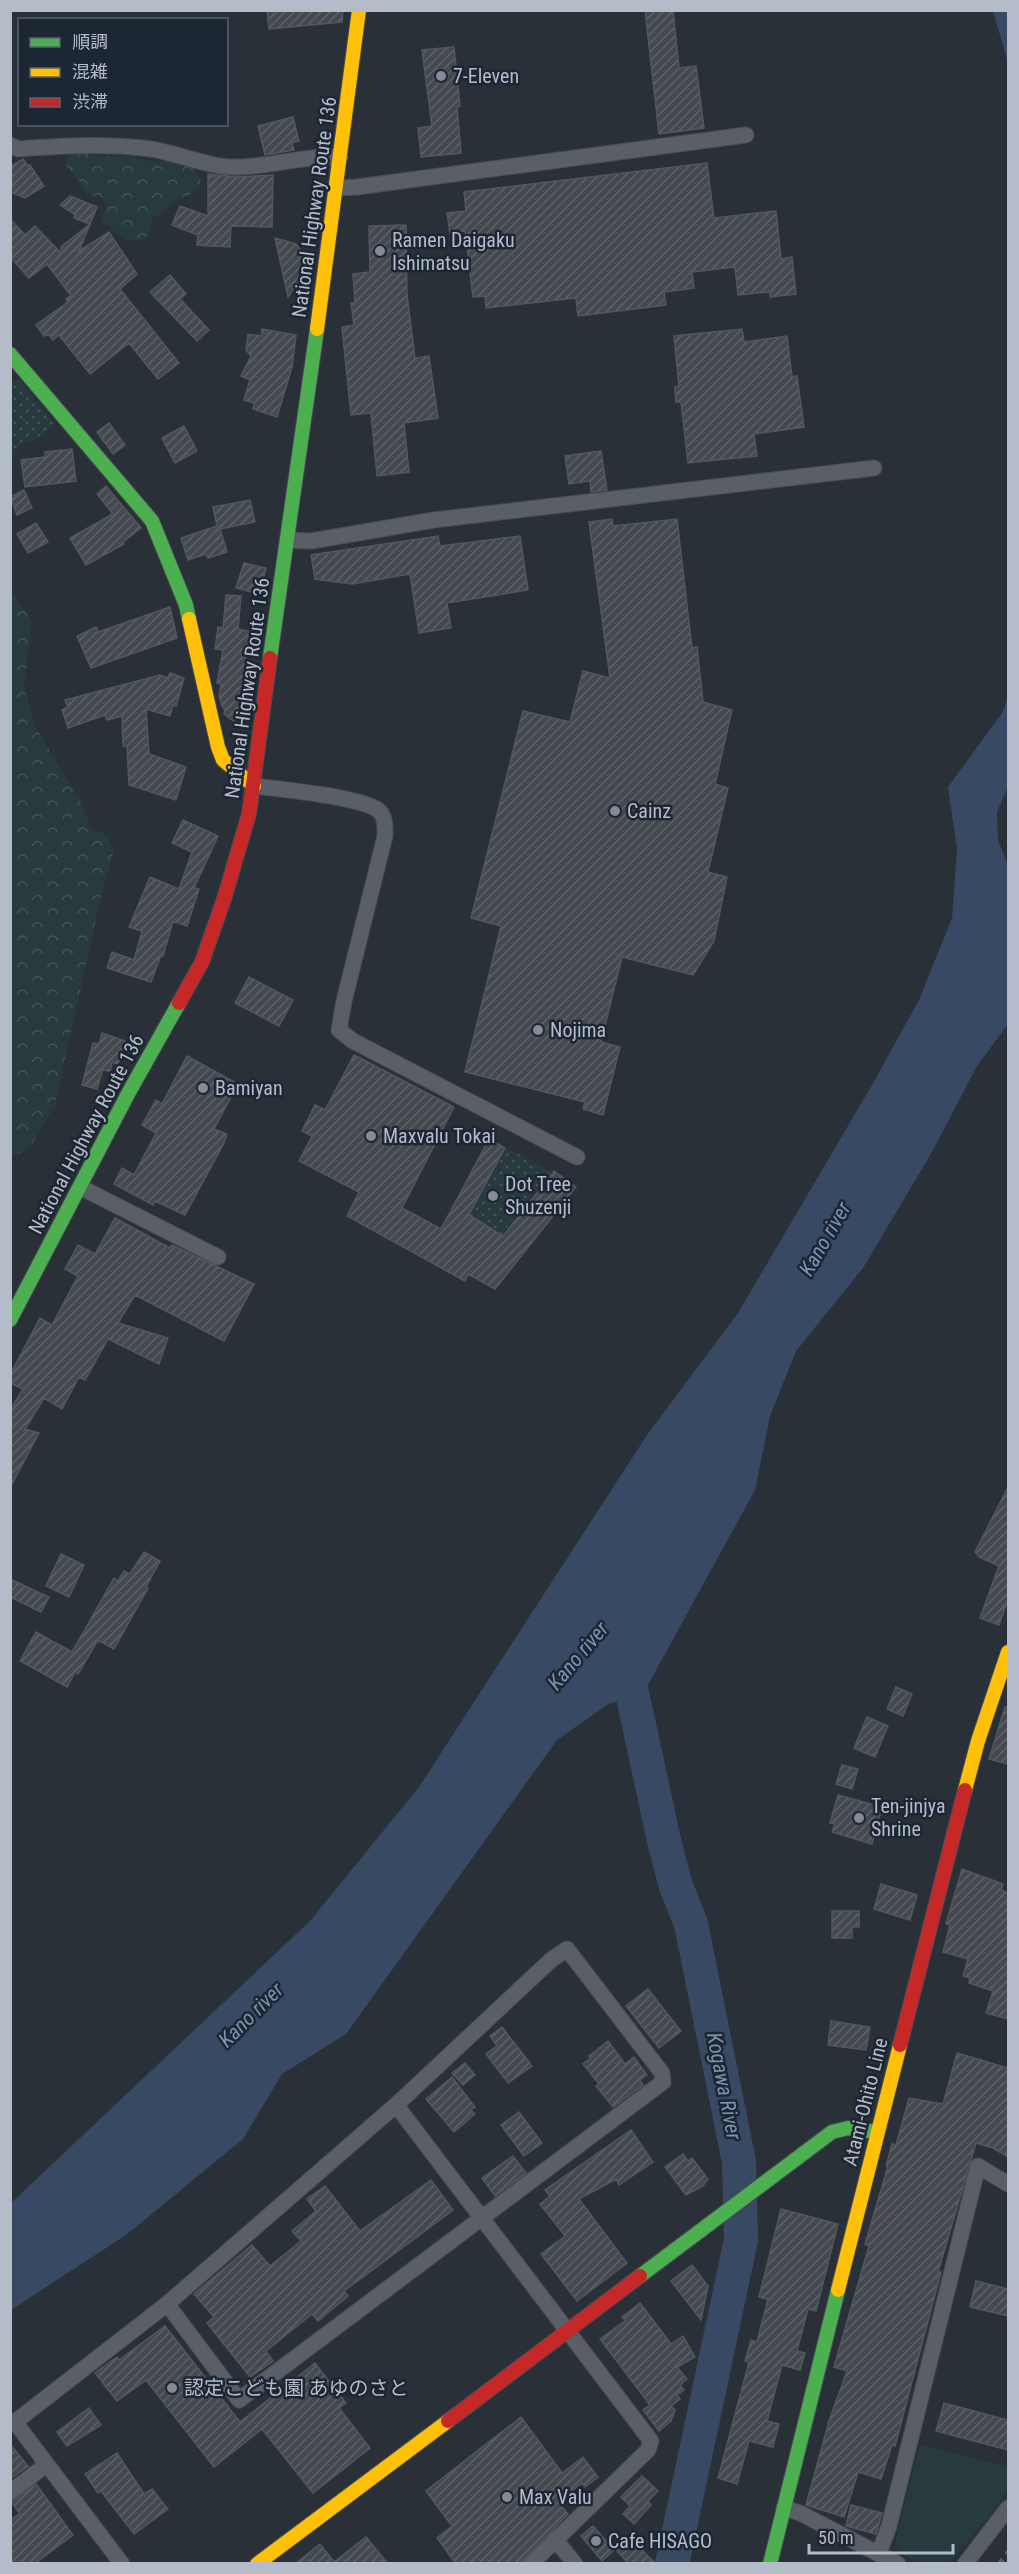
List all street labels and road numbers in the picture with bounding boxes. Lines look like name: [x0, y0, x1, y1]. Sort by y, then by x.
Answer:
street label: National Highway Route 136: [287, 95, 341, 319]
street label: National Highway Route 136: [220, 576, 274, 800]
street label: National Highway Route 136: [23, 1030, 149, 1238]
street label: Atami-Ohito Line: [837, 2035, 893, 2169]

